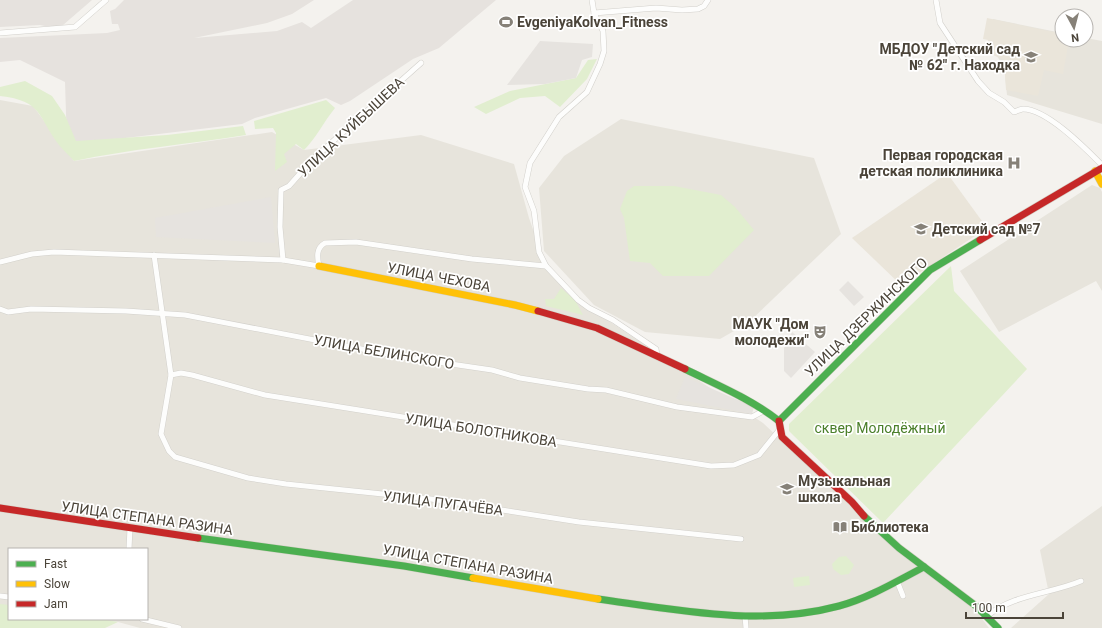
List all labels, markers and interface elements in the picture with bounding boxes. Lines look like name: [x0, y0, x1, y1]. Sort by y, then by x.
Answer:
north arrow: [1054, 8, 1094, 48]
sports icon: EvgeniyaKolvan_Fitness: [498, 14, 514, 30]
place label: EvgeniyaKolvan_Fitness: [517, 14, 668, 30]
text: N: [1070, 31, 1080, 44]
place label: МБДОУ "Детский сад № 62" г. Находка: [880, 41, 1020, 73]
school or university icon: МБДОУ "Детский сад № 62" г. Находка: [1023, 49, 1039, 65]
street label: УЛИЦА КУЙБЫШЕВА: [295, 74, 407, 180]
place label: Первая городская детская поликлиника: [859, 147, 1004, 179]
hospital icon: Первая городская детская поликлиника: [1006, 155, 1022, 171]
school or university icon: Детский сад №7: [913, 221, 929, 237]
place label: Детский сад №7: [932, 221, 1040, 237]
street label: УЛИЦА ДЗЕРЖИНСКОГО: [801, 254, 931, 380]
street label: УЛИЦА ЧЕХОВА: [386, 259, 492, 295]
place label: МАУК "Дом молодежи": [732, 316, 810, 348]
theatre icon: МАУК "Дом молодежи": [812, 324, 828, 340]
street label: УЛИЦА БЕЛИНСКОГО: [312, 332, 456, 372]
street label: УЛИЦА БОЛОТНИКОВА: [404, 410, 558, 450]
park label: сквер Молодёжный: [815, 420, 945, 436]
place label: Музыкальная школа: [798, 473, 890, 505]
school or university icon: Музыкальная школа: [779, 481, 795, 497]
street label: УЛИЦА ПУГАЧЁВА: [382, 488, 504, 518]
street label: УЛИЦА СТЕПАНА РАЗИНА: [60, 498, 234, 538]
library icon: Библиотека: [832, 519, 848, 535]
place label: Библиотека: [851, 519, 929, 535]
street label: УЛИЦА СТЕПАНА РАЗИНА: [381, 541, 555, 587]
legend: [8, 548, 148, 620]
text: Fast: [44, 557, 67, 571]
text: Slow: [44, 577, 70, 591]
scale bar: [966, 594, 1063, 620]
text: Jam: [44, 597, 68, 611]
text: 100 m: [972, 601, 1006, 615]

